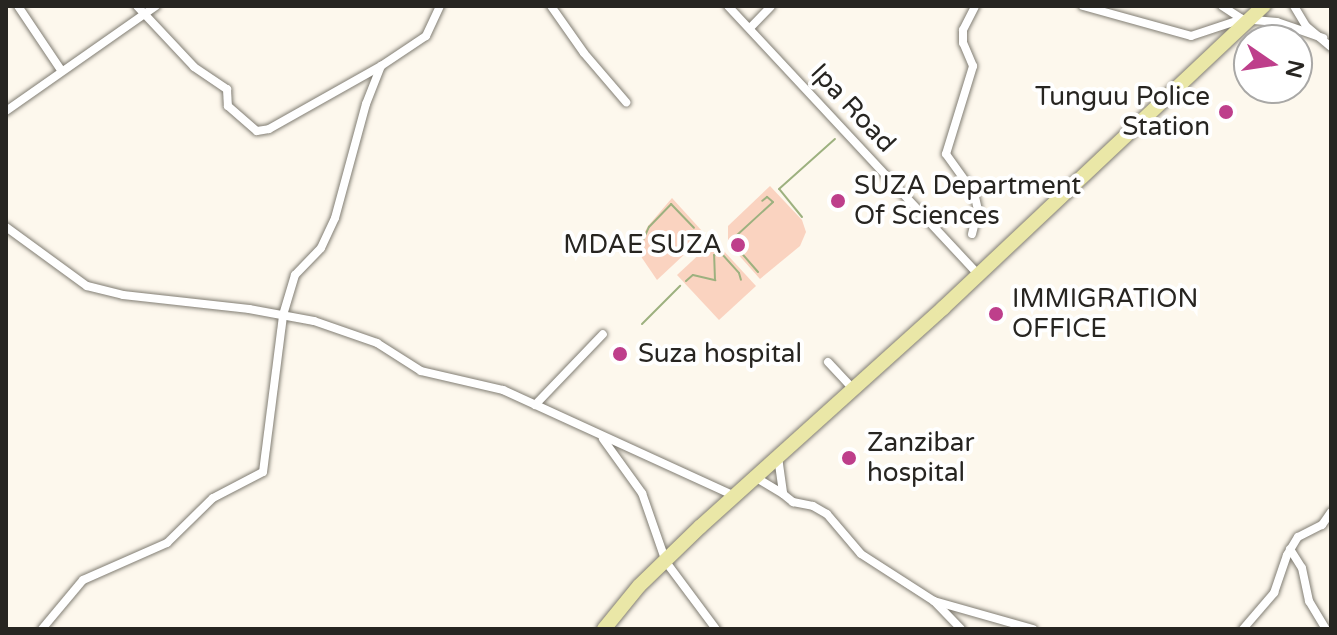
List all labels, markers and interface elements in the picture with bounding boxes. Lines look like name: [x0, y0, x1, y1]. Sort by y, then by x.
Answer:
north arrow: [1233, 24, 1313, 104]
street label: Ipa Road: [804, 57, 902, 159]
text: N: [1280, 57, 1309, 80]
place label: Tunguu Police Station: [1035, 81, 1210, 142]
marker: Tunguu Police Station: [1217, 103, 1235, 121]
place label: SUZA Department Of Sciences: [854, 170, 1081, 232]
marker: SUZA Department Of Sciences: [829, 192, 847, 210]
place label: MDAE SUZA: [563, 229, 722, 261]
marker: MDAE SUZA: [729, 236, 747, 254]
place label: IMMIGRATION OFFICE: [1012, 283, 1198, 344]
marker: IMMIGRATION OFFICE: [987, 305, 1005, 323]
place label: Suza hospital: [638, 338, 802, 370]
marker: Suza hospital: [609, 343, 631, 365]
place label: Zanzibar hospital: [867, 427, 974, 488]
marker: Zanzibar hospital: [838, 447, 860, 469]

